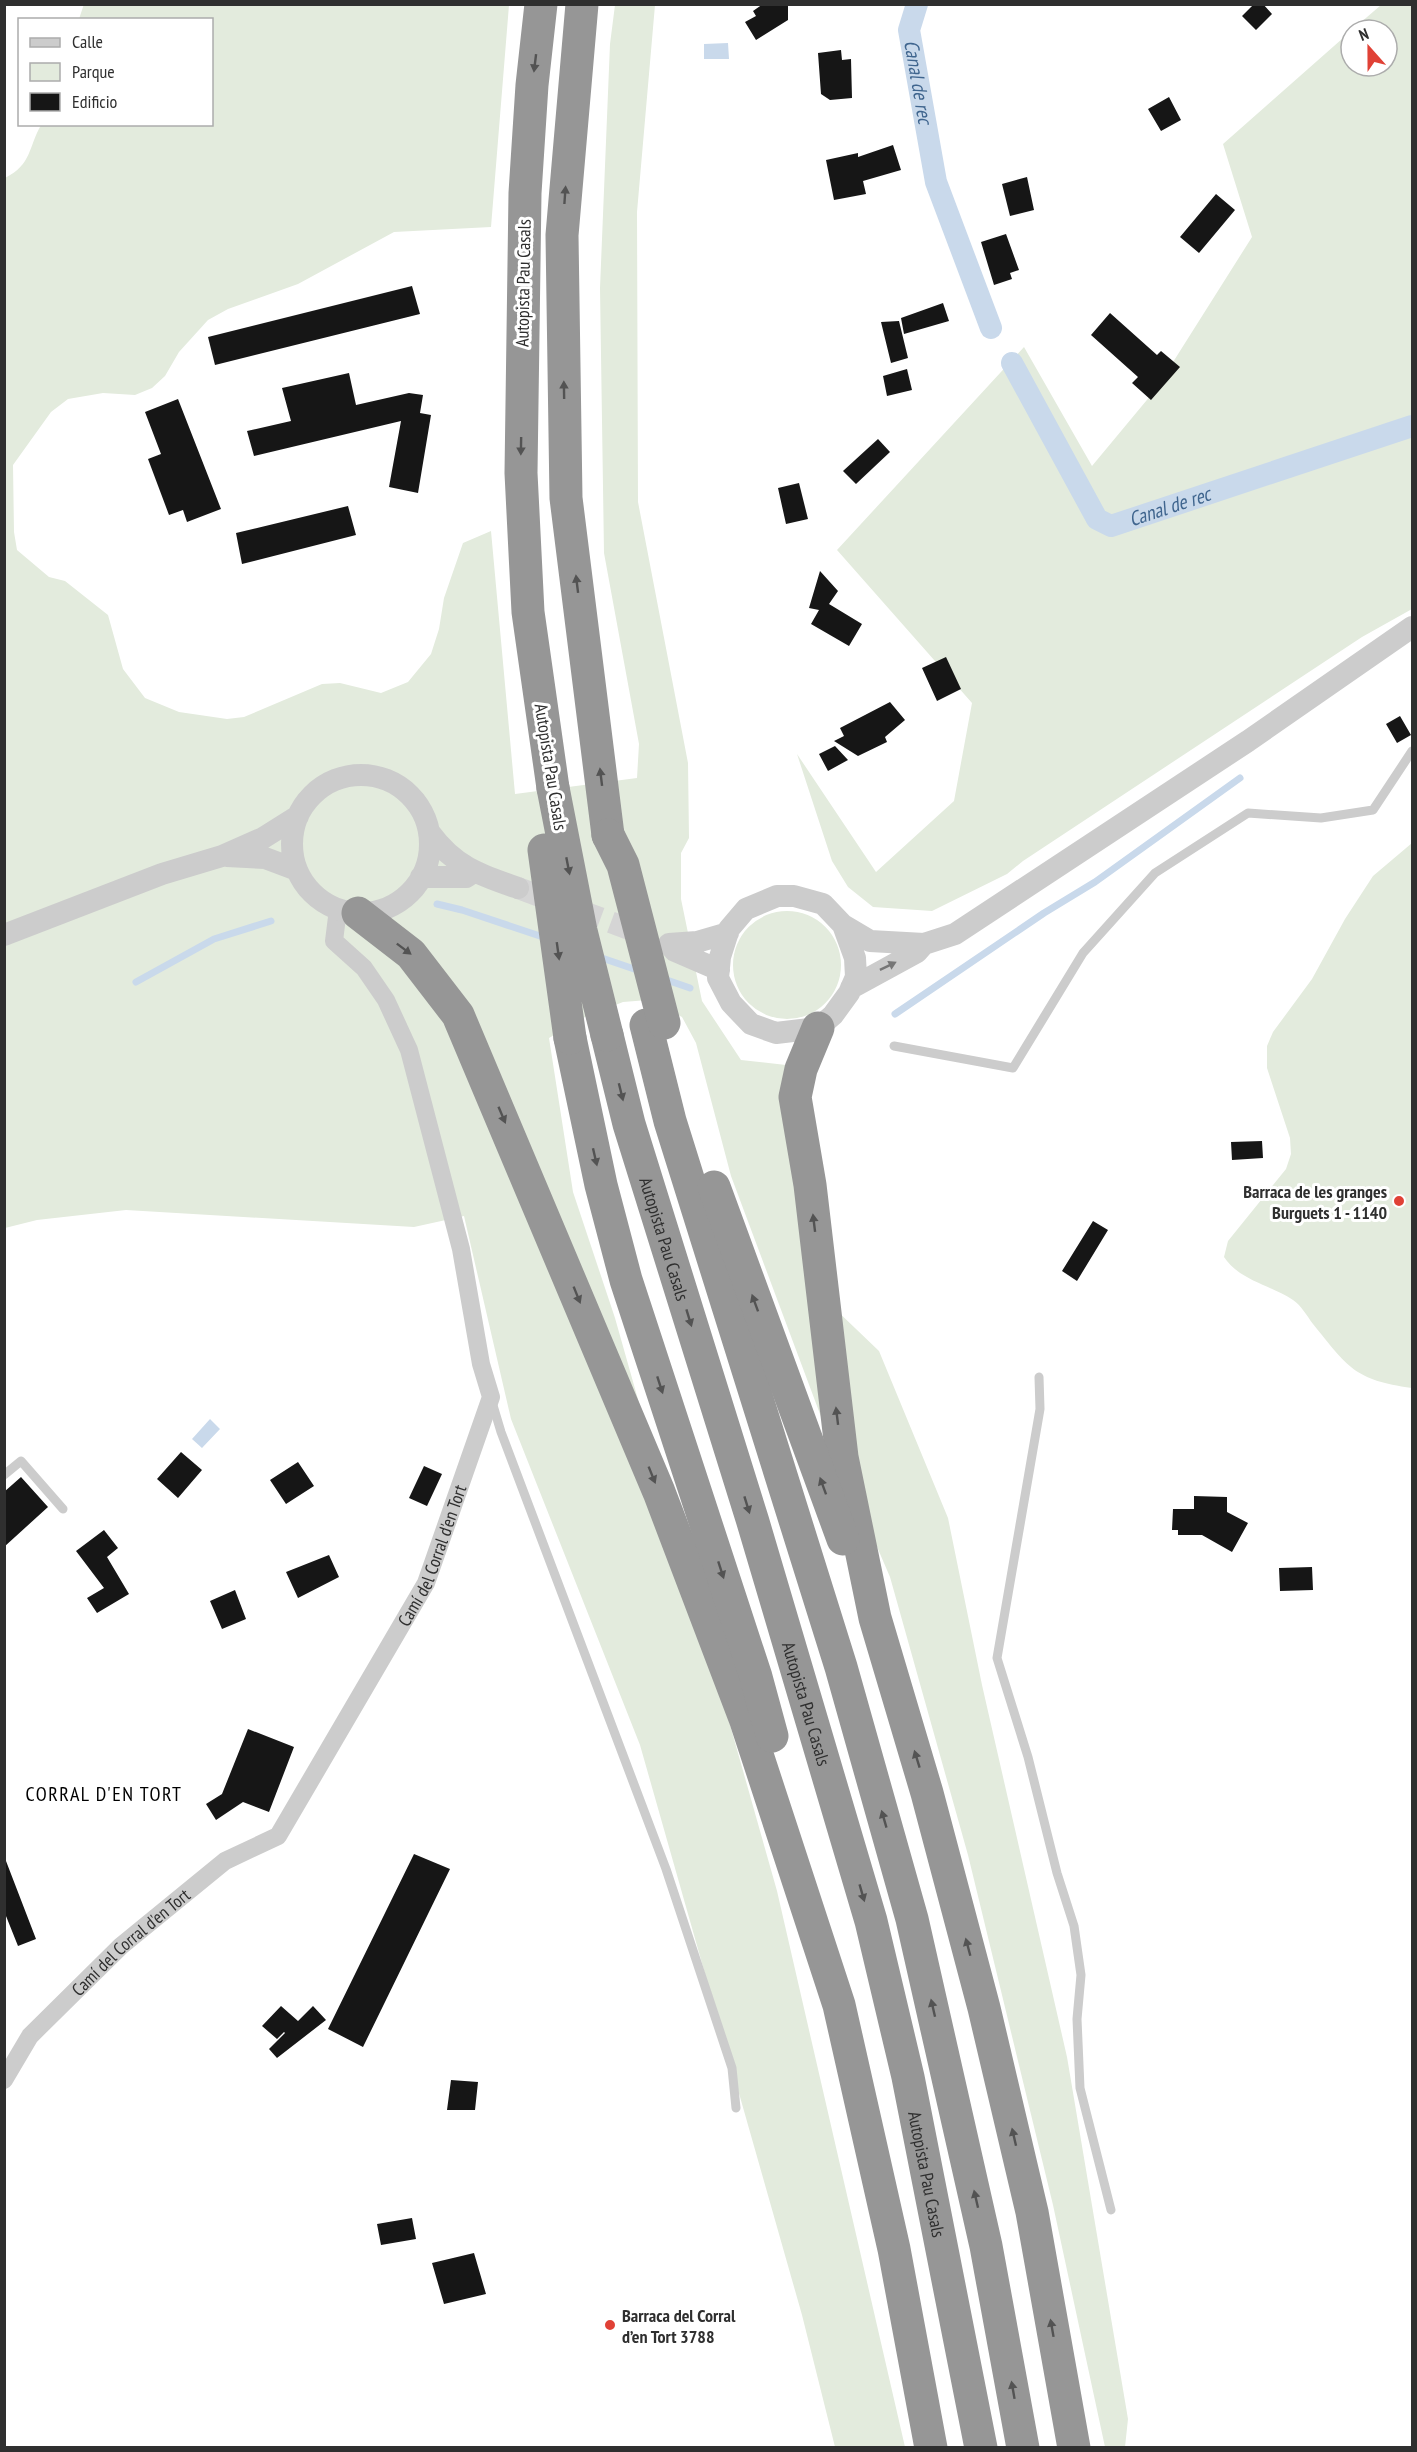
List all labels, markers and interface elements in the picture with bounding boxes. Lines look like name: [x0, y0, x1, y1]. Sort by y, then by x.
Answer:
legend: [18, 18, 213, 126]
north arrow: [1339, 18, 1399, 78]
text: N: [1356, 23, 1371, 45]
text: Calle: [72, 30, 103, 53]
water label: Canal de rec: [898, 38, 939, 128]
one-way arrow: [530, 53, 539, 72]
text: Parque: [72, 60, 115, 83]
text: Edificio: [72, 90, 118, 113]
one-way arrow: [560, 185, 570, 204]
street label: Autopista Pau Casals: [510, 219, 536, 347]
one-way arrow: [560, 380, 569, 399]
one-way arrow: [516, 437, 526, 456]
water label: Canal de rec: [1125, 480, 1216, 532]
one-way arrow: [572, 574, 581, 593]
street label: Autopista Pau Casals: [530, 702, 572, 832]
one-way arrow: [596, 768, 605, 787]
one-way arrow: [564, 857, 574, 876]
one-way arrow: [553, 941, 563, 960]
one-way arrow: [396, 943, 412, 956]
one-way arrow: [880, 962, 897, 971]
one-way arrow: [616, 1082, 626, 1101]
one-way arrow: [498, 1106, 507, 1124]
one-way arrow: [591, 1148, 600, 1167]
street label: Autopista Pau Casals: [635, 1174, 695, 1303]
place label: Barraca de les granges Burguets 1 - 1140: [1243, 1180, 1387, 1224]
marker: Barraca de les granges Burguets 1 - 1140: [1392, 1194, 1406, 1208]
one-way arrow: [810, 1213, 819, 1232]
one-way arrow: [573, 1286, 582, 1304]
one-way arrow: [750, 1293, 760, 1311]
one-way arrow: [685, 1309, 695, 1327]
one-way arrow: [655, 1376, 665, 1394]
one-way arrow: [833, 1407, 842, 1426]
one-way arrow: [647, 1467, 657, 1485]
one-way arrow: [817, 1476, 827, 1494]
street label: Camí del Corral d'en Tort: [392, 1481, 471, 1630]
one-way arrow: [743, 1496, 752, 1514]
one-way arrow: [716, 1562, 726, 1580]
street label: Autopista Pau Casals: [778, 1639, 836, 1768]
one-way arrow: [912, 1750, 921, 1768]
district label: CORRAL D'EN TORT: [25, 1781, 183, 1807]
one-way arrow: [879, 1810, 888, 1828]
street label: Camí del Corral d'en Tort: [66, 1883, 195, 2000]
one-way arrow: [858, 1884, 867, 1902]
one-way arrow: [963, 1938, 973, 1956]
one-way arrow: [927, 1999, 937, 2018]
street label: Autopista Pau Casals: [903, 2109, 951, 2239]
one-way arrow: [1009, 2127, 1018, 2146]
one-way arrow: [970, 2189, 980, 2208]
place label: Barraca del Corral d’en Tort 3788: [622, 2304, 736, 2348]
marker: Barraca del Corral d’en Tort 3788: [603, 2318, 617, 2332]
one-way arrow: [1047, 2318, 1056, 2337]
one-way arrow: [1008, 2380, 1017, 2399]

